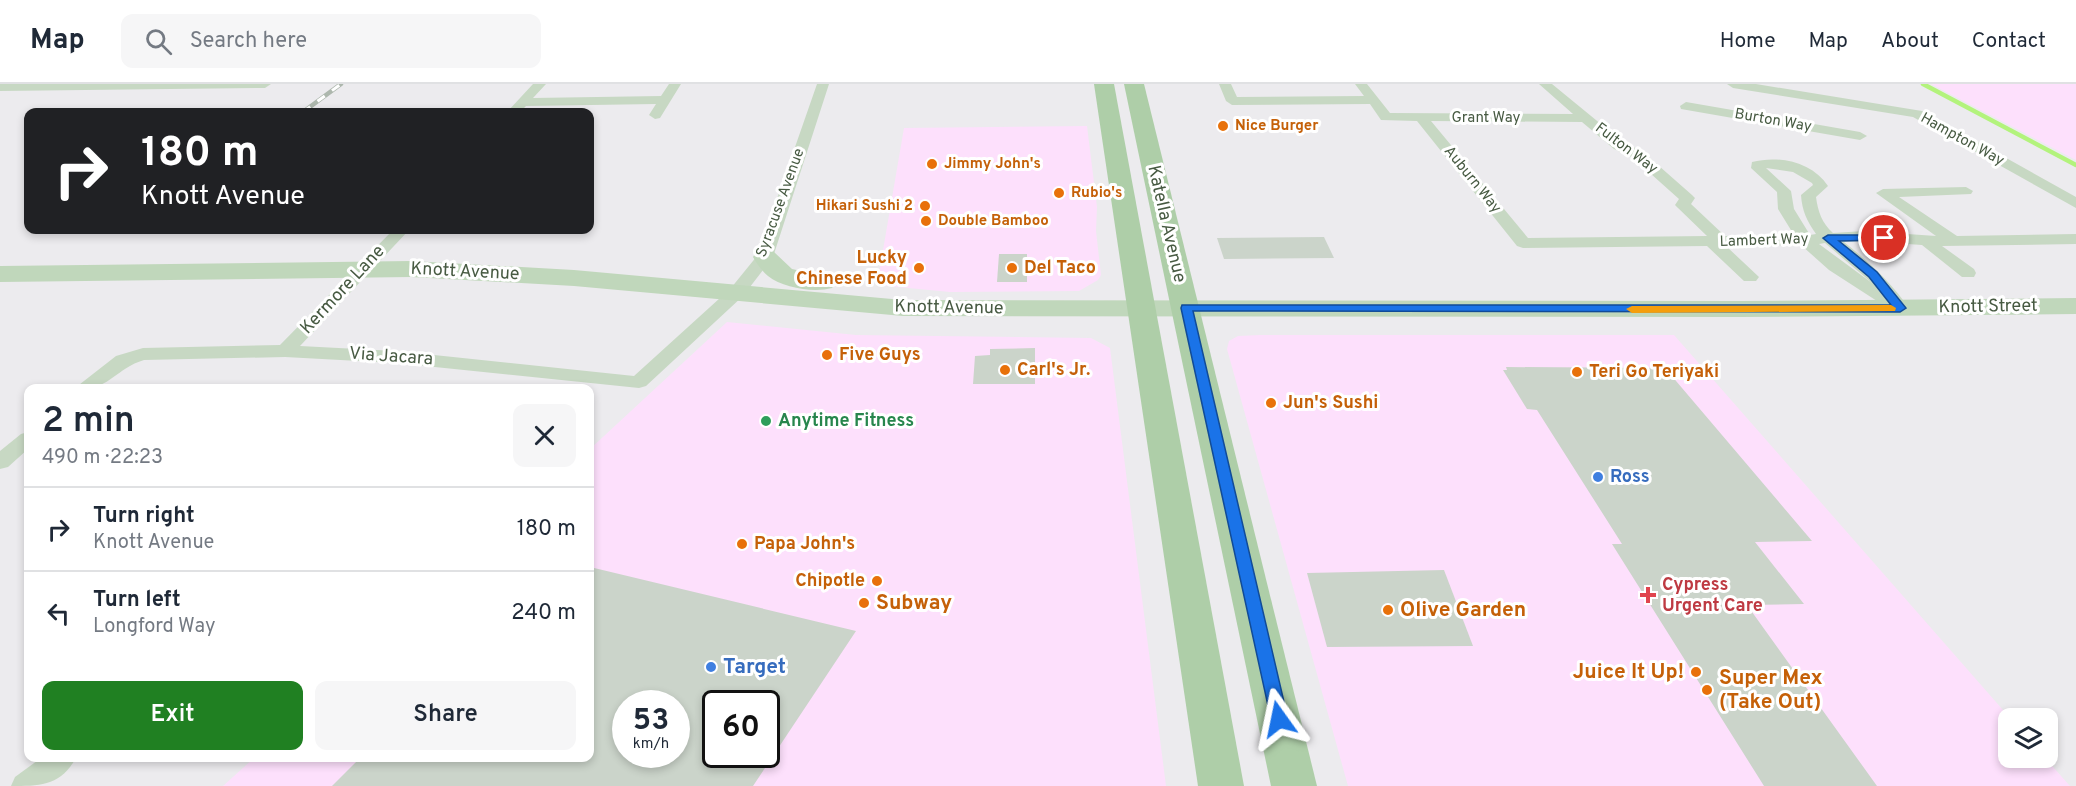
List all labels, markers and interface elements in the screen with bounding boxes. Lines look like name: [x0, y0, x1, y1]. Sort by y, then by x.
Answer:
search box: [121, 14, 541, 68]
text: Map: [30, 23, 85, 59]
icon: search: [142, 25, 175, 58]
text: Search here: [190, 28, 307, 55]
text: Home: [1720, 28, 1776, 55]
text: Map: [1809, 28, 1848, 55]
text: About: [1881, 28, 1939, 55]
text: Contact: [1972, 28, 2046, 55]
street label: Burton Way: [1733, 105, 1813, 137]
street label: Grant Way: [1451, 109, 1521, 128]
street label: Hampton Way: [1917, 109, 2007, 171]
place label: Nice Burger: [1235, 117, 1319, 136]
marker: Nice Burger: [1216, 119, 1230, 133]
street label: Fulton Way: [1591, 119, 1661, 179]
text: 180 m: [141, 128, 258, 181]
icon: right: [42, 132, 120, 210]
street label: Auburn Way: [1439, 143, 1505, 217]
street label: Syracuse Avenue: [753, 146, 809, 260]
place label: Jimmy John's: [944, 155, 1041, 174]
marker: Jimmy John's: [925, 157, 939, 171]
street label: Katella Avenue: [1141, 163, 1191, 285]
text: Knott Avenue: [141, 180, 305, 214]
place label: Rubio's: [1071, 184, 1122, 203]
marker: Rubio's: [1052, 186, 1066, 200]
place label: Hikari Sushi 2: [816, 197, 913, 216]
marker: Hikari Sushi 2: [918, 199, 932, 213]
place label: Double Bamboo: [938, 212, 1049, 231]
pin: [1858, 212, 1909, 263]
marker: Double Bamboo: [919, 214, 933, 228]
icon: arrive: [1867, 221, 1900, 254]
street label: Lambert Way: [1719, 230, 1809, 252]
street label: Kermore Lane: [296, 240, 390, 340]
place label: Lucky Chinese Food: [796, 247, 907, 291]
place label: Del Taco: [1024, 257, 1096, 280]
street label: Knott Avenue: [410, 258, 520, 286]
marker: Lucky Chinese Food: [912, 261, 926, 275]
marker: Del Taco: [1005, 261, 1019, 275]
street label: Knott Street: [1938, 295, 2038, 319]
street label: Knott Avenue: [894, 296, 1004, 320]
street label: Via Jacara: [348, 343, 434, 371]
place label: Five Guys: [839, 344, 921, 367]
marker: Five Guys: [820, 348, 834, 362]
place label: Carl's Jr.: [1017, 359, 1090, 382]
place label: Teri Go Teriyaki: [1589, 361, 1719, 384]
marker: Carl's Jr.: [998, 363, 1012, 377]
marker: Teri Go Teriyaki: [1570, 365, 1584, 379]
place label: Jun's Sushi: [1283, 392, 1378, 415]
marker: Jun's Sushi: [1264, 396, 1278, 410]
text: 2 min: [42, 399, 135, 445]
button: close: [513, 404, 576, 467]
place label: Anytime Fitness: [778, 410, 914, 433]
marker: Anytime Fitness: [759, 414, 773, 428]
text: 490 m · 22:23: [42, 445, 163, 471]
place label: Ross: [1610, 466, 1650, 489]
marker: Ross: [1591, 470, 1605, 484]
text: Turn right: [93, 503, 195, 530]
icon: right: [42, 513, 75, 546]
text: 180 m: [517, 516, 576, 543]
text: Knott Avenue: [93, 530, 214, 556]
place label: Papa John's: [754, 533, 855, 556]
marker: Papa John's: [735, 537, 749, 551]
place label: Chipotle: [795, 570, 865, 593]
marker: Chipotle: [870, 574, 884, 588]
place label: Cypress Urgent Care: [1662, 574, 1763, 618]
marker: Cypress Urgent Care: [1639, 586, 1657, 604]
text: Turn left: [93, 587, 181, 614]
place label: Subway: [876, 590, 952, 617]
marker: Subway: [857, 596, 871, 610]
icon: left: [42, 597, 75, 630]
place label: Olive Garden: [1400, 597, 1526, 624]
text: 240 m: [511, 600, 576, 627]
marker: Olive Garden: [1381, 603, 1395, 617]
text: Longford Way: [93, 614, 215, 640]
place label: Target: [723, 654, 786, 681]
place label: Juice It Up!: [1573, 659, 1684, 686]
marker: Target: [704, 660, 718, 674]
marker: Juice It Up!: [1689, 665, 1703, 679]
place label: Super Mex (Take Out): [1719, 665, 1823, 716]
button: Exit: [42, 681, 303, 750]
button: Share: [315, 681, 576, 750]
marker: Super Mex (Take Out): [1700, 683, 1714, 697]
position arrow: [1247, 687, 1311, 751]
speed limit sign: 60: [702, 690, 780, 768]
text: 53: [633, 703, 669, 740]
map controls: [1998, 708, 2058, 768]
button: layers: [1998, 708, 2058, 768]
text: km/h: [633, 735, 669, 754]

